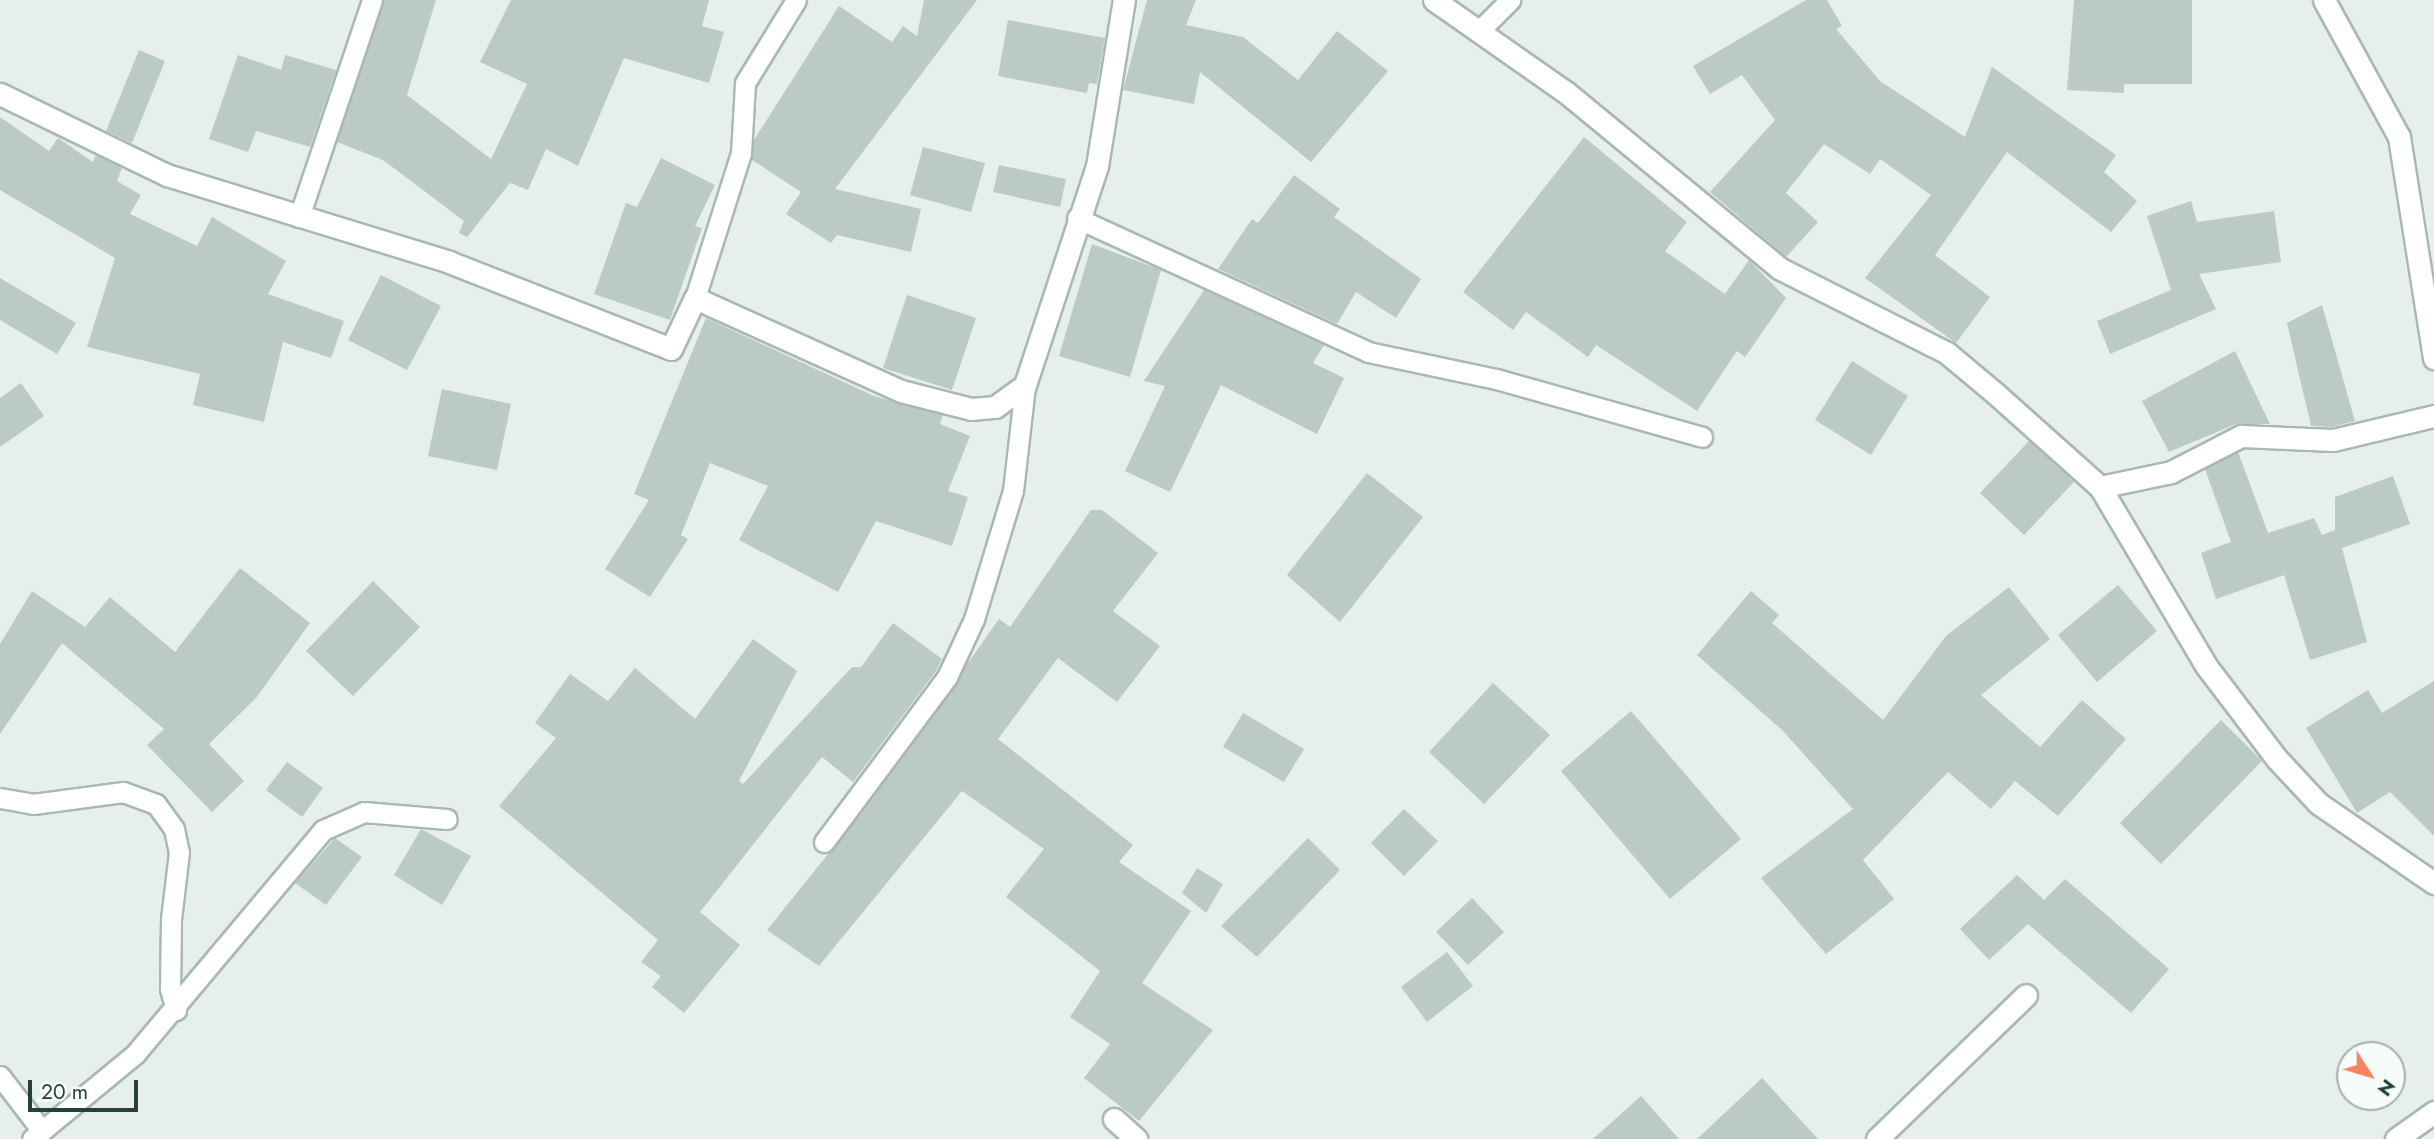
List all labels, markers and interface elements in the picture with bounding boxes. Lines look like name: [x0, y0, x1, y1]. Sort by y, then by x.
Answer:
north arrow: [2336, 1041, 2406, 1111]
scale bar: [32, 1066, 142, 1110]
text: N: [2371, 1074, 2402, 1102]
text: 20 m: [41, 1077, 88, 1107]

